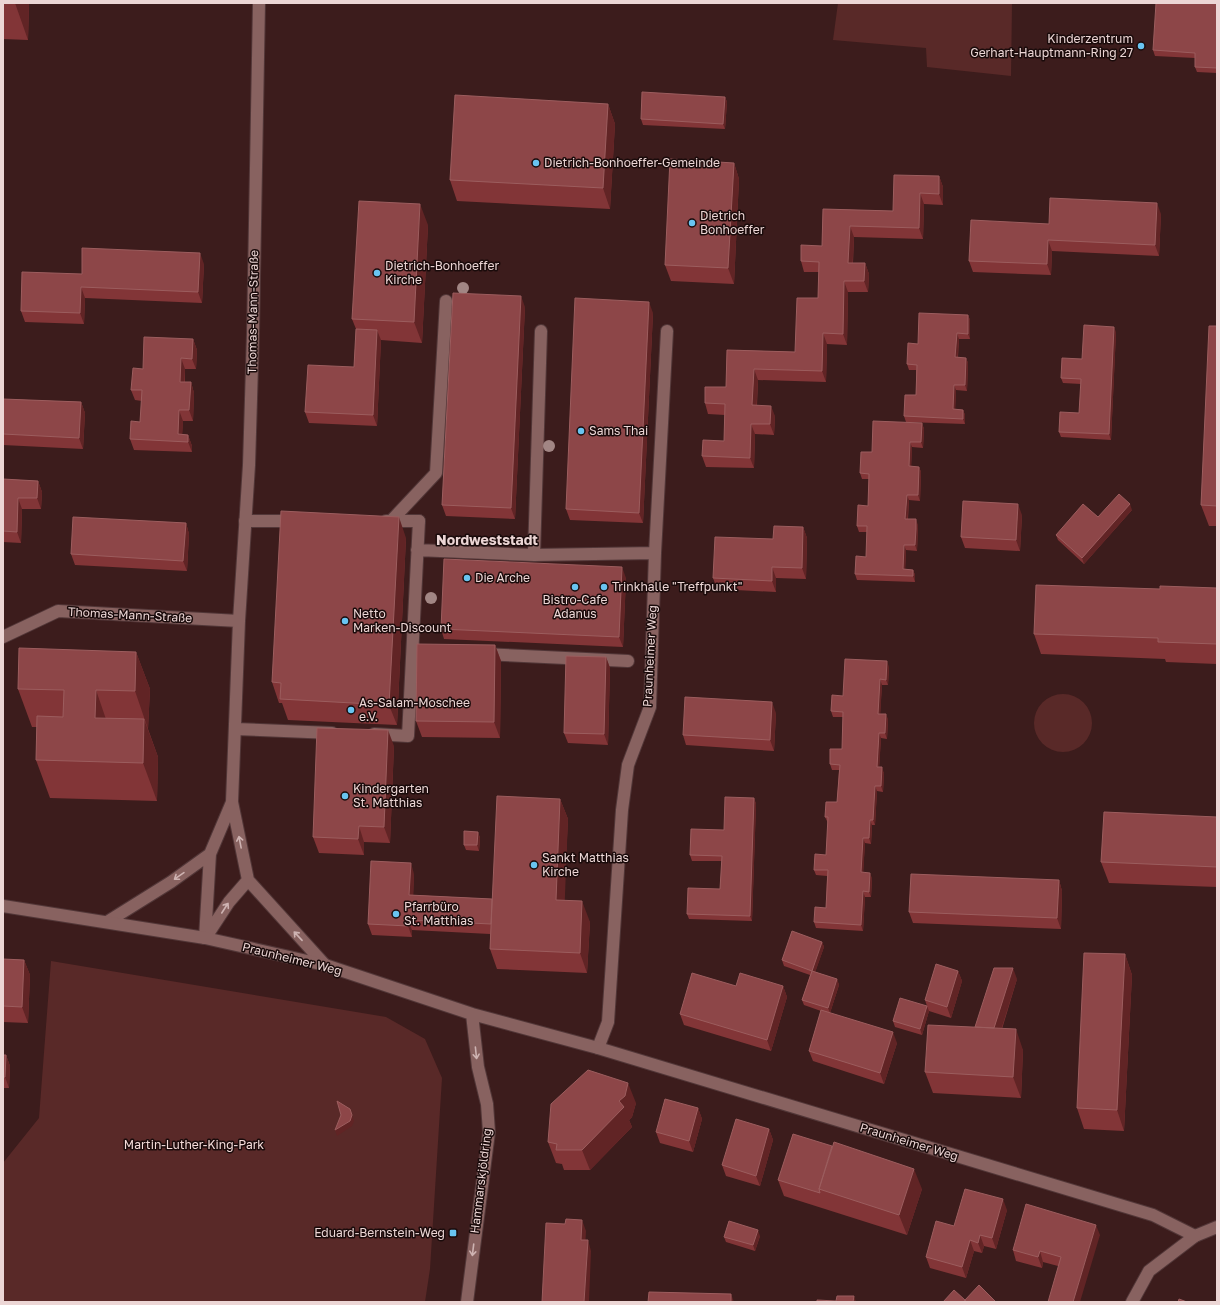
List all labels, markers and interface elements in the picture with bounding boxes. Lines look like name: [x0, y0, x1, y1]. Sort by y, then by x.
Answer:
place label: Kinderzentrum Gerhart-Hauptmann-Ring 27: [970, 31, 1133, 60]
marker: Kinderzentrum Gerhart-Hauptmann-Ring 27: [1136, 41, 1146, 51]
place label: Dietrich-Bonhoeffer-Gemeinde: [544, 155, 720, 170]
marker: Dietrich-Bonhoeffer-Gemeinde: [531, 158, 541, 168]
place label: Dietrich Bonhoeffer: [700, 208, 765, 237]
marker: Dietrich Bonhoeffer: [687, 218, 697, 228]
street label: Thomas-Mann-Straße: [244, 250, 261, 374]
place label: Dietrich-Bonhoeffer Kirche: [385, 258, 500, 287]
marker: Dietrich-Bonhoeffer Kirche: [372, 268, 382, 278]
place label: Sams Thai: [589, 423, 648, 438]
marker: Sams Thai: [576, 426, 586, 436]
district label: Nordweststadt: [436, 531, 538, 548]
place label: Die Arche: [475, 570, 530, 585]
marker: Die Arche: [462, 573, 472, 583]
place label: Trinkhalle "Treffpunkt": [612, 579, 742, 594]
marker: Bistro-Cafe Adanus: [570, 582, 580, 592]
marker: Trinkhalle "Treffpunkt": [599, 582, 609, 592]
place label: Bistro-Cafe Adanus: [543, 592, 607, 621]
street label: Thomas-Mann-Straße: [68, 604, 193, 625]
street label: Praunheimer Weg: [639, 605, 660, 707]
place label: Netto Marken-Discount: [353, 606, 451, 635]
marker: Netto Marken-Discount: [340, 616, 350, 626]
place label: As-Salam-Moschee e.V.: [359, 695, 470, 724]
marker: As-Salam-Moschee e.V.: [346, 705, 356, 715]
place label: Kindergarten St. Matthias: [353, 781, 429, 810]
marker: Kindergarten St. Matthias: [340, 791, 350, 801]
one-way arrow: [236, 836, 244, 849]
place label: Sankt Matthias Kirche: [542, 850, 629, 879]
marker: Sankt Matthias Kirche: [529, 860, 539, 870]
one-way arrow: [173, 872, 184, 881]
place label: Pfarrbüro St. Matthias: [404, 899, 473, 928]
one-way arrow: [221, 903, 229, 914]
marker: Pfarrbüro St. Matthias: [391, 909, 401, 919]
one-way arrow: [293, 931, 303, 941]
street label: Praunheimer Weg: [241, 939, 343, 978]
one-way arrow: [473, 1046, 480, 1059]
street label: Praunheimer Weg: [858, 1119, 960, 1164]
street label: Hammarskjöldring: [467, 1127, 494, 1234]
park label: Martin-Luther-King-Park: [124, 1137, 264, 1152]
place label: Eduard-Bernstein-Weg: [314, 1225, 445, 1240]
marker: Eduard-Bernstein-Weg: [448, 1228, 458, 1238]
one-way arrow: [469, 1243, 477, 1256]

